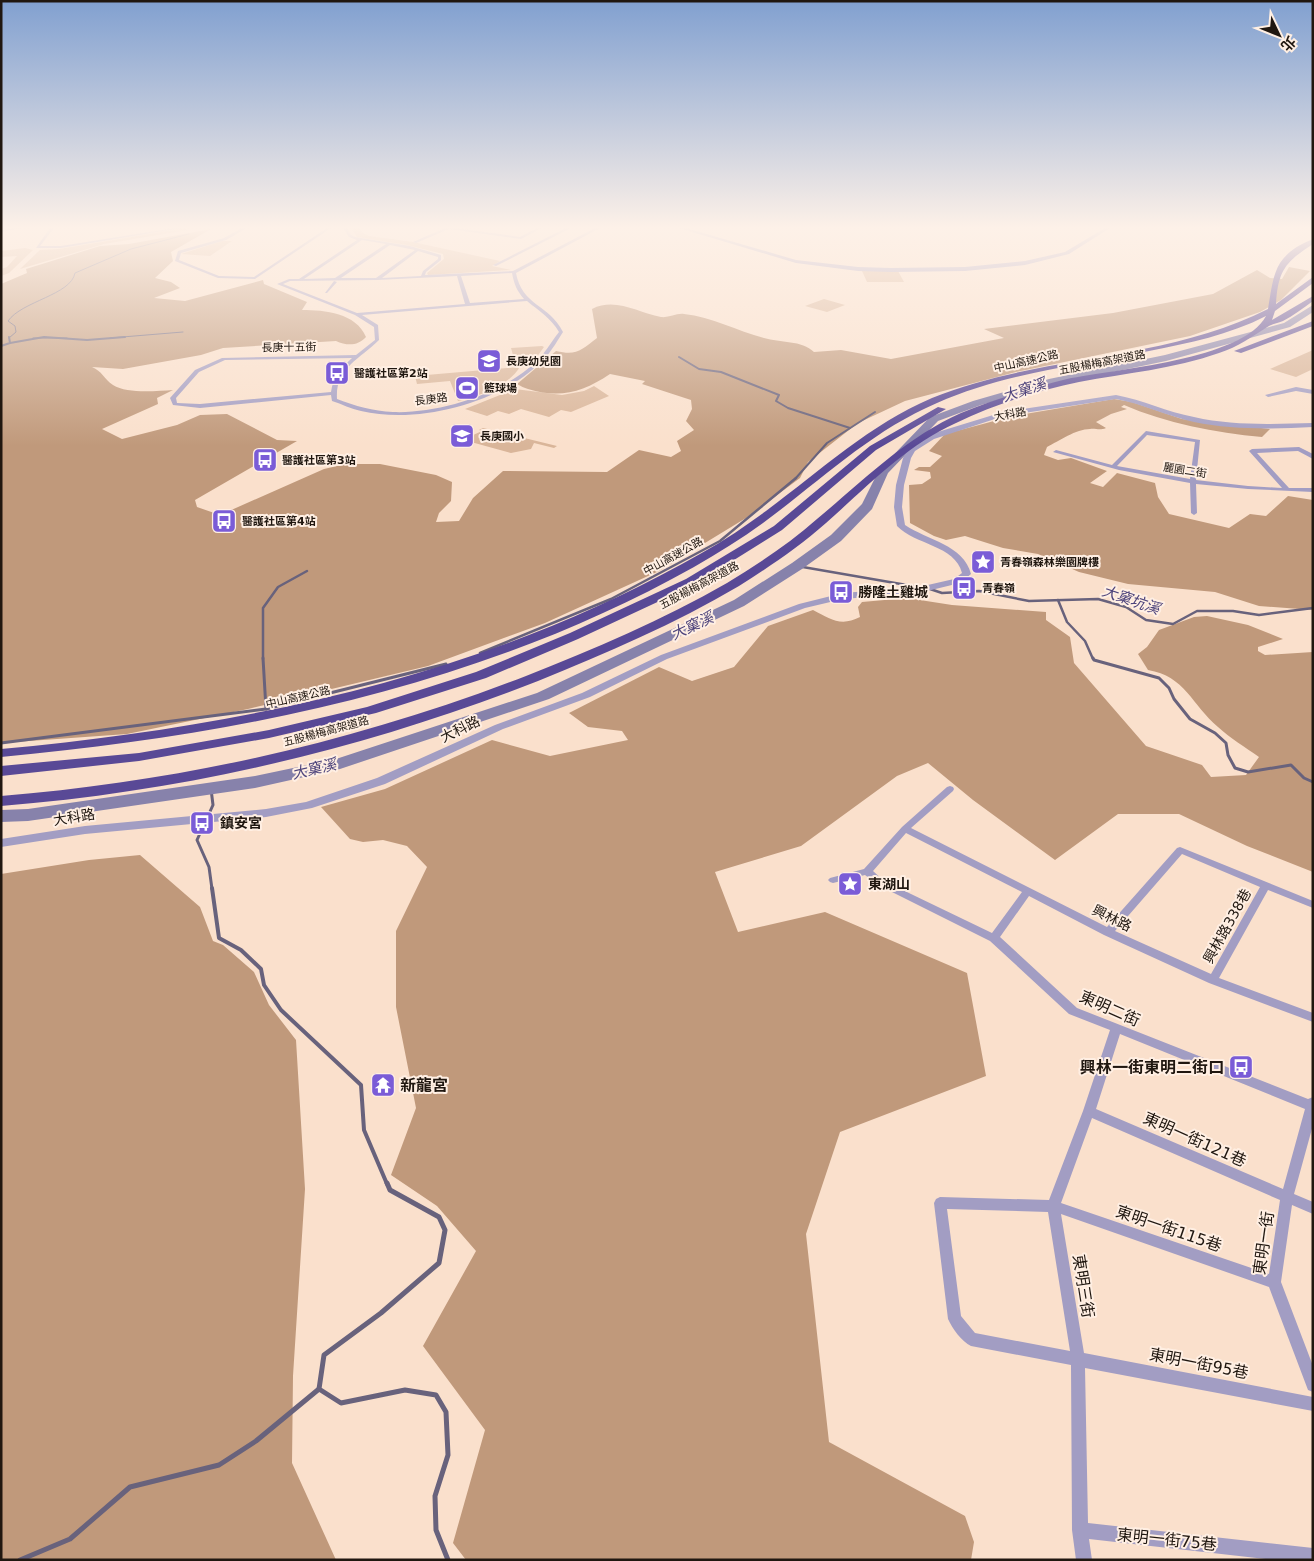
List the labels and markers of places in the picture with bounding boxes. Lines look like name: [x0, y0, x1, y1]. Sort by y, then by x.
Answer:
school or university icon: 長庚幼兒園: [476, 348, 502, 374]
place label: 長庚幼兒園: [506, 355, 561, 368]
bus stop icon: 醫護社區第2站: [324, 360, 350, 386]
place label: 醫護社區第2站: [354, 367, 428, 380]
sports icon: 籃球場: [454, 375, 480, 401]
place label: 籃球場: [484, 382, 517, 395]
school or university icon: 長庚國小: [449, 423, 475, 449]
place label: 長庚國小: [480, 430, 524, 443]
bus stop icon: 醫護社區第3站: [252, 447, 278, 473]
place label: 醫護社區第3站: [282, 454, 356, 467]
bus stop icon: 醫護社區第4站: [211, 508, 237, 534]
place label: 醫護社區第4站: [242, 515, 316, 528]
place icon: 青春嶺森林樂園牌樓: [970, 549, 996, 575]
place label: 青春嶺森林樂園牌樓: [1000, 556, 1099, 569]
bus stop icon: 青春嶺: [951, 575, 977, 601]
bus stop icon: 勝隆土雞城: [828, 579, 854, 605]
place label: 青春嶺: [982, 582, 1015, 595]
place label: 勝隆土雞城: [858, 584, 928, 600]
bus stop icon: 鎮安宮: [189, 810, 215, 836]
place label: 鎮安宮: [220, 815, 262, 831]
place icon: 東湖山: [837, 871, 863, 897]
place label: 東湖山: [868, 876, 910, 892]
bus stop icon: 興林一街東明二街口: [1228, 1054, 1254, 1080]
place label: 興林一街東明二街口: [1080, 1058, 1224, 1077]
temple icon: 新龍宮: [370, 1072, 396, 1098]
place label: 新龍宮: [400, 1076, 448, 1095]

